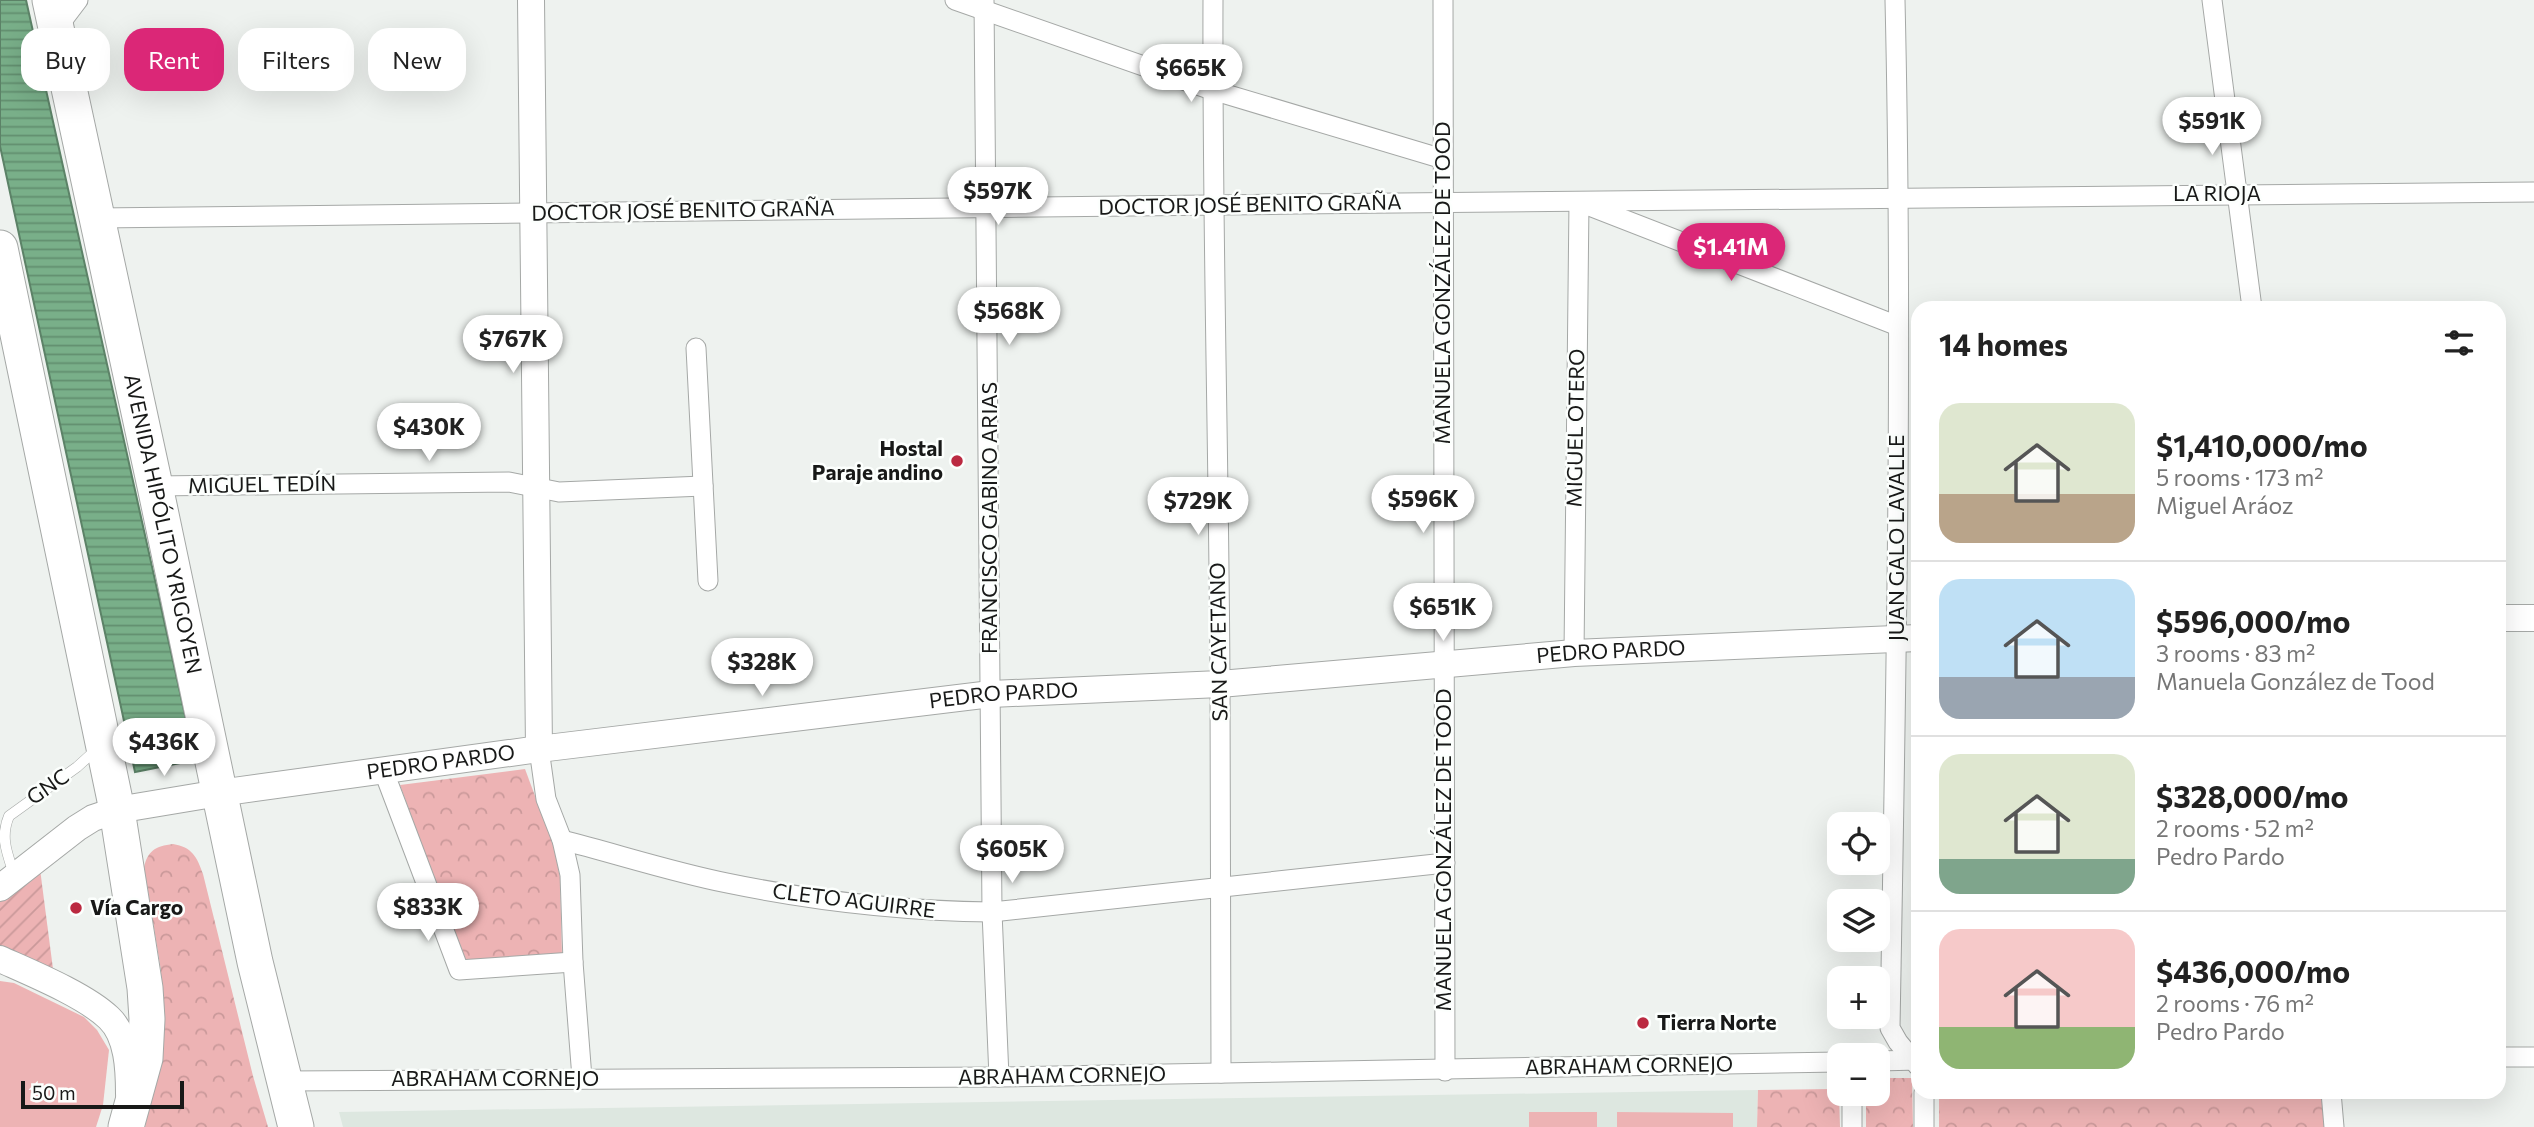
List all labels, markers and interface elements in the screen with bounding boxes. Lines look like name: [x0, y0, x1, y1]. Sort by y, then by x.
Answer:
chip: Buy: [21, 28, 110, 91]
chip: Rent: [124, 28, 224, 91]
chip: Filters: [238, 28, 354, 91]
chip: New: [368, 28, 466, 91]
pin: $665K: [1142, 44, 1240, 104]
text: $665K: [1155, 53, 1227, 81]
pin: $591K: [2163, 97, 2261, 157]
text: $591K: [2178, 106, 2246, 134]
street label: MANUELA GONZÁLEZ DE TOOD: [1429, 122, 1454, 444]
pin: $597K: [949, 168, 1047, 227]
text: $597K: [963, 176, 1033, 204]
street label: LA RIOJA: [2173, 180, 2261, 205]
street label: DOCTOR JOSÉ BENITO GRAÑA: [1098, 188, 1402, 219]
street label: DOCTOR JOSÉ BENITO GRAÑA: [531, 194, 835, 225]
pin: $1.41M: [1674, 224, 1788, 283]
text: $1.41M: [1693, 232, 1769, 260]
pin: $568K: [960, 288, 1058, 347]
text: $568K: [973, 296, 1045, 324]
pin: $767K: [464, 316, 562, 375]
text: $767K: [479, 324, 547, 352]
icon: filters: [2440, 324, 2478, 362]
text: 14 homes: [1939, 325, 2068, 362]
street label: MIGUEL OTERO: [1561, 348, 1588, 507]
street label: AVENIDA HIPÓLITO YRIGOYEN: [120, 371, 208, 676]
street label: FRANCISCO GABINO ARIAS: [976, 382, 1001, 654]
pin: $430K: [380, 404, 478, 463]
text: $430K: [393, 412, 465, 440]
text: $1,410,000/mo: [2156, 426, 2368, 463]
icon: home: [1995, 431, 2079, 515]
place label: Hostal Paraje andino: [812, 435, 943, 484]
street label: JUAN GALO LAVALLE: [1883, 435, 1908, 641]
marker: Hostal Paraje andino: [949, 453, 965, 469]
text: 5 rooms · 173 m²: [2156, 463, 2323, 491]
street label: MIGUEL TEDÍN: [188, 470, 336, 497]
pin: $596K: [1374, 476, 1472, 535]
pin: $729K: [1149, 477, 1247, 537]
text: $596K: [1387, 484, 1459, 512]
text: $729K: [1163, 486, 1233, 514]
text: Miguel Aráoz: [2156, 491, 2294, 519]
street label: SAN CAYETANO: [1204, 562, 1231, 722]
pin: $651K: [1394, 584, 1492, 643]
text: $651K: [1409, 592, 1477, 620]
text: $596,000/mo: [2156, 602, 2350, 639]
icon: home: [1995, 607, 2079, 691]
street label: PEDRO PARDO: [1535, 634, 1686, 667]
pin: $328K: [713, 638, 811, 698]
text: 3 rooms · 83 m²: [2156, 639, 2315, 667]
text: $328K: [727, 647, 797, 675]
text: Manuela González de Tood: [2156, 667, 2435, 695]
street label: PEDRO PARDO: [928, 676, 1079, 712]
street label: MANUELA GONZÁLEZ DE TOOD: [1430, 689, 1455, 1011]
pin: $436K: [115, 718, 213, 778]
text: $436K: [129, 727, 199, 755]
street label: PEDRO PARDO: [365, 738, 516, 784]
street label: GNC: [21, 762, 73, 809]
text: $328,000/mo: [2156, 777, 2349, 814]
icon: home: [1995, 782, 2079, 866]
map controls: [1827, 812, 1890, 1106]
button: locate: [1827, 812, 1890, 875]
text: 2 rooms · 52 m²: [2156, 814, 2314, 842]
pin: $605K: [963, 826, 1061, 885]
text: $605K: [976, 834, 1048, 862]
text: Pedro Pardo: [2156, 842, 2285, 870]
street label: CLETO AGUIRRE: [771, 877, 937, 922]
pin: $833K: [379, 884, 477, 943]
button: layers: [1827, 889, 1890, 952]
text: $833K: [393, 892, 463, 920]
place label: Vía Cargo: [90, 894, 183, 919]
marker: Vía Cargo: [68, 900, 84, 916]
text: $436,000/mo: [2156, 952, 2350, 989]
icon: home: [1995, 957, 2079, 1041]
button: +: [1827, 966, 1890, 1029]
text: 2 rooms · 76 m²: [2156, 989, 2314, 1017]
place label: Tierra Norte: [1657, 1009, 1776, 1034]
marker: Tierra Norte: [1635, 1015, 1651, 1031]
text: Pedro Pardo: [2156, 1017, 2285, 1045]
button: −: [1827, 1043, 1890, 1106]
street label: ABRAHAM CORNEJO: [1525, 1050, 1733, 1079]
street label: ABRAHAM CORNEJO: [958, 1060, 1166, 1089]
street label: ABRAHAM CORNEJO: [391, 1065, 599, 1090]
scale bar: [21, 1078, 184, 1110]
text: 50 m: [32, 1081, 76, 1104]

